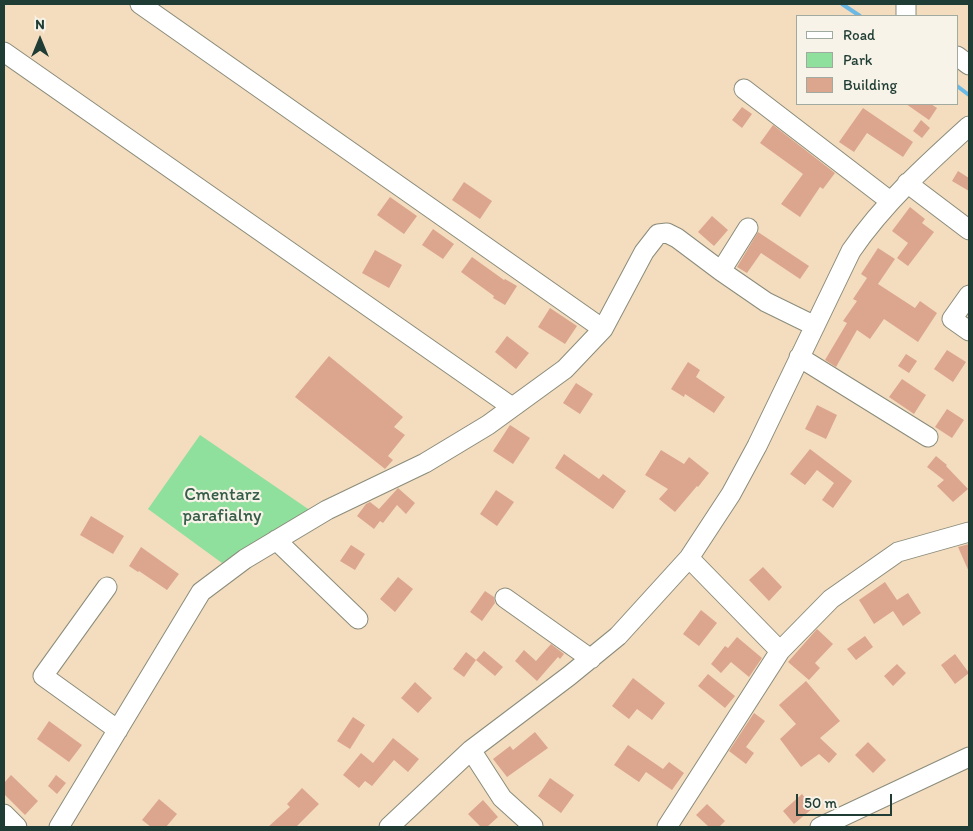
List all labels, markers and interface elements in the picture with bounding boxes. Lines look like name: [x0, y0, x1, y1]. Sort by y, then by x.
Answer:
north arrow: [15, 15, 65, 65]
legend: [796, 15, 958, 105]
text: N: [35, 16, 45, 33]
text: Road: [843, 26, 875, 44]
text: Park: [843, 51, 873, 69]
text: Building: [843, 76, 897, 94]
park label: Cmentarz parafialny: [182, 484, 262, 526]
scale bar: [798, 784, 894, 816]
text: 50 m: [804, 794, 837, 812]

